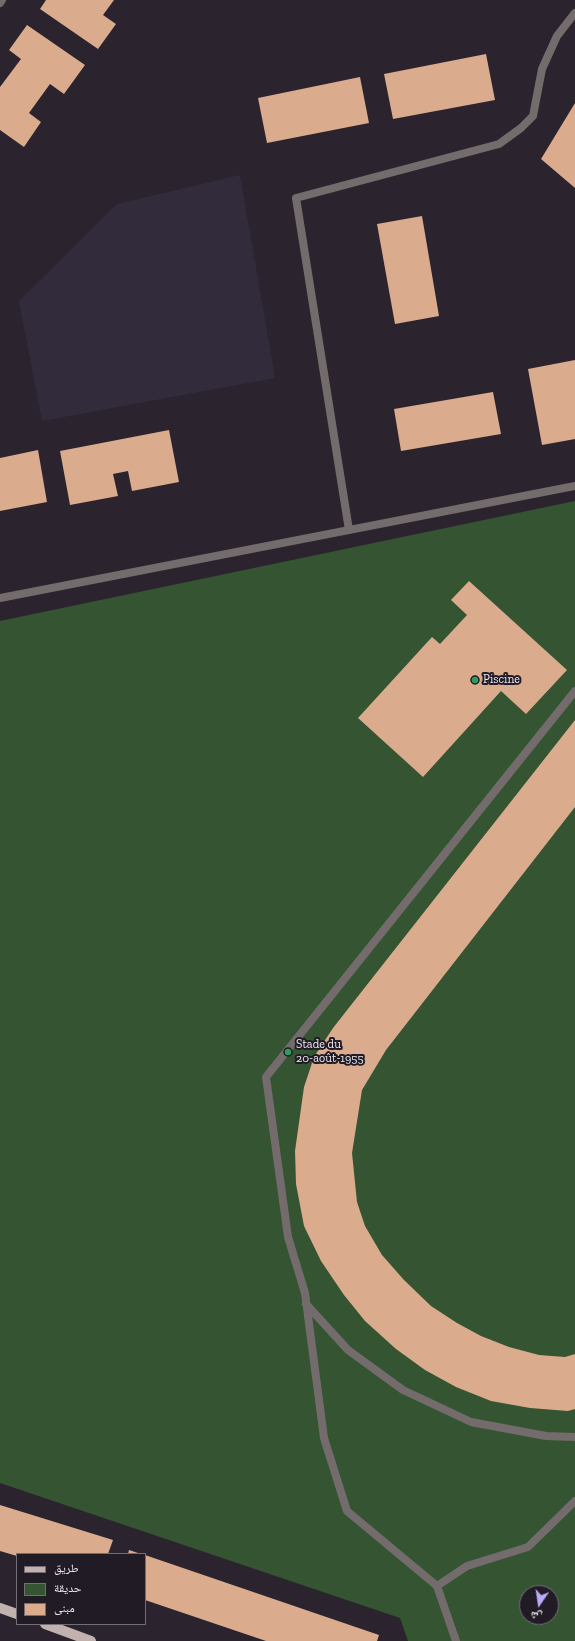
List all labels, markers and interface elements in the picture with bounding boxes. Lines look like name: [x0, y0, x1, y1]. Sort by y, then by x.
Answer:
place label: Piscine: [483, 673, 520, 687]
marker: Piscine: [470, 675, 480, 685]
place label: Stade du 20-août-1955: [296, 1038, 364, 1066]
marker: Stade du 20-août-1955: [283, 1047, 293, 1057]
legend: [16, 1553, 146, 1625]
text: طريق: [54, 1561, 79, 1575]
text: حديقة: [54, 1581, 82, 1595]
north arrow: [519, 1585, 559, 1625]
text: مبنى: [54, 1601, 75, 1615]
text: ش: [529, 1609, 544, 1624]

